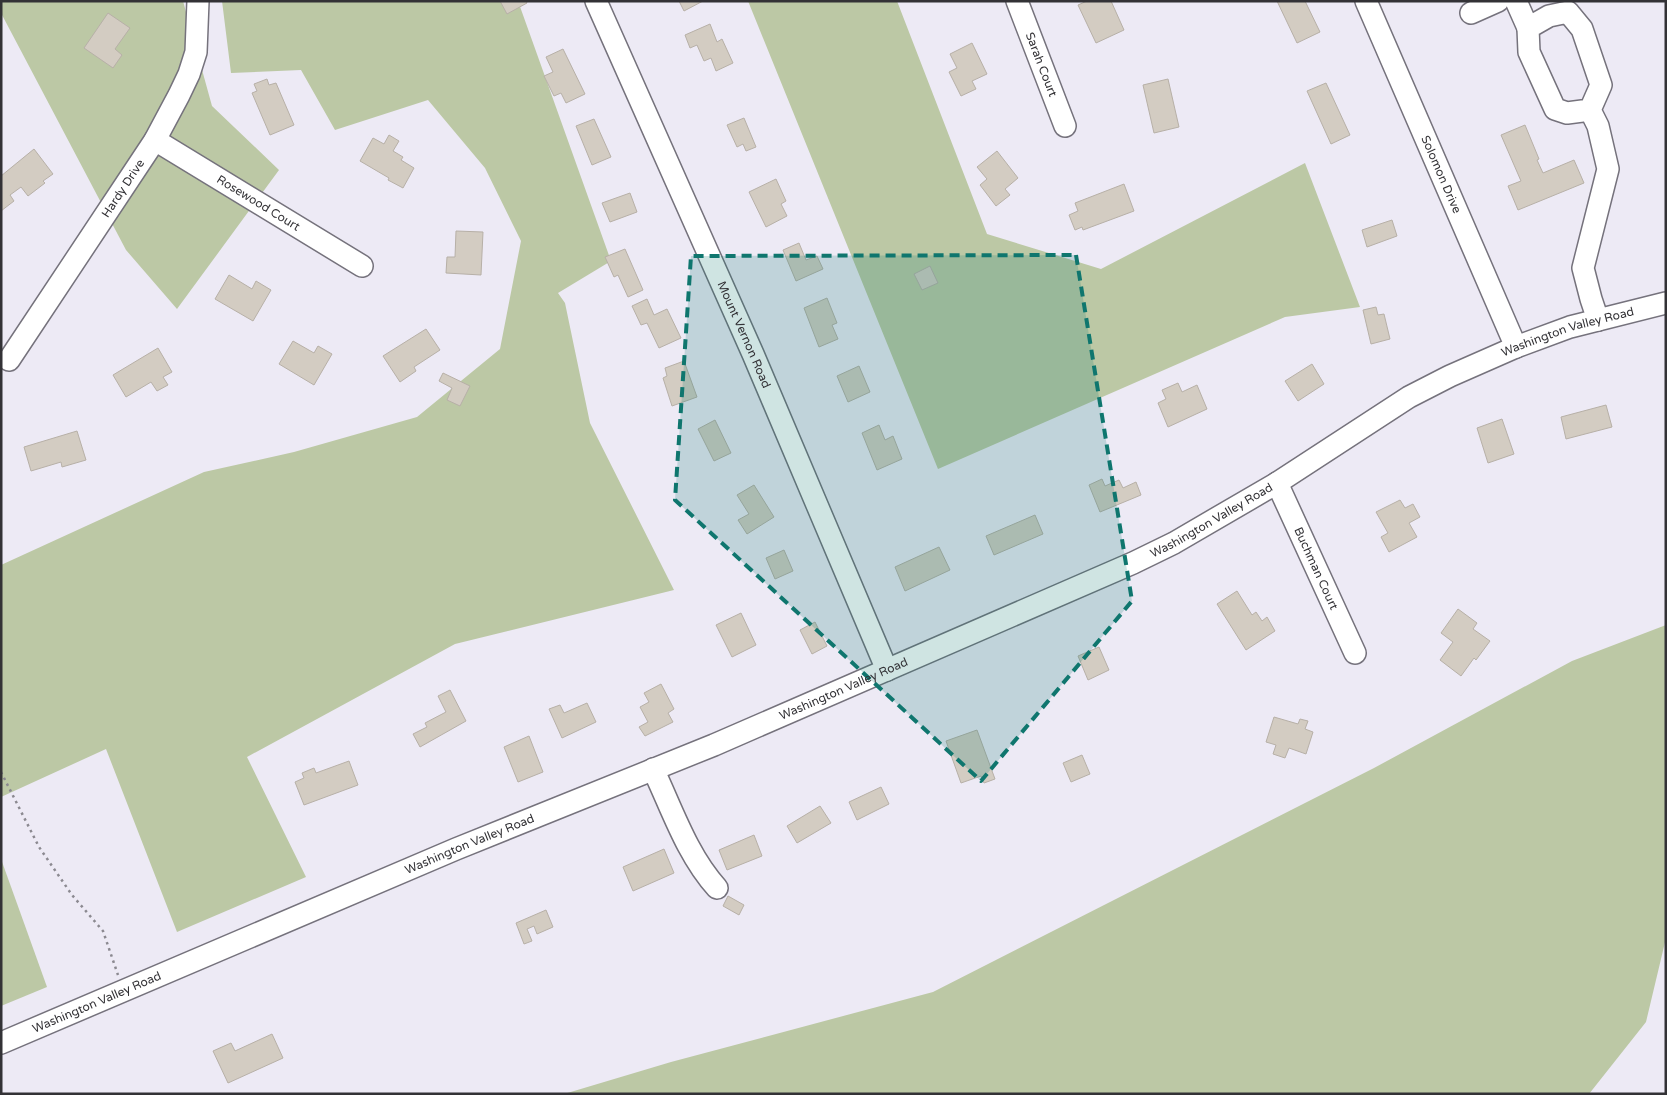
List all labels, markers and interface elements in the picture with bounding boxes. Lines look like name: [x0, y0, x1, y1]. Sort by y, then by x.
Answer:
street label: Sarah Court: [1023, 30, 1060, 99]
street label: Solomon Drive: [1418, 133, 1464, 216]
street label: Hardy Drive: [99, 156, 147, 220]
street label: Rosewood Court: [214, 172, 303, 234]
street label: Mount Vernon Road: [715, 279, 774, 390]
street label: Washington Valley Road: [1499, 304, 1635, 360]
street label: Washington Valley Road: [1148, 480, 1275, 560]
street label: Buchman Court: [1291, 525, 1341, 612]
street label: Washington Valley Road: [777, 655, 910, 723]
street label: Washington Valley Road: [403, 811, 536, 877]
street label: Washington Valley Road: [30, 969, 163, 1036]

